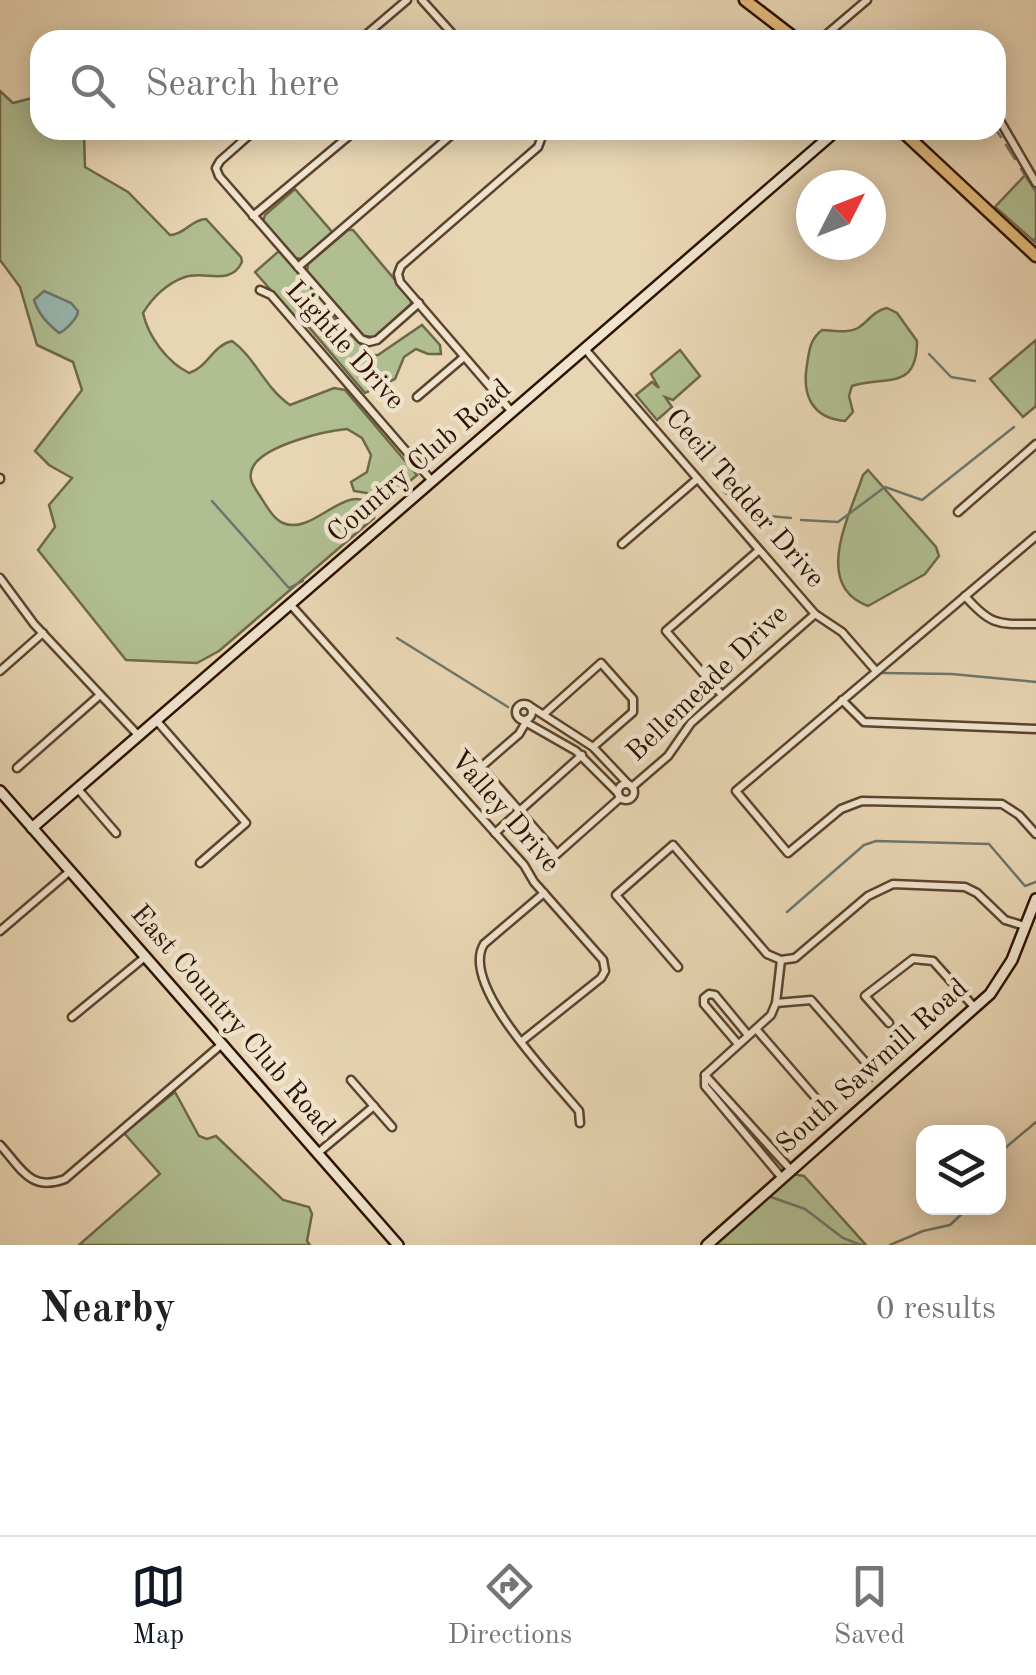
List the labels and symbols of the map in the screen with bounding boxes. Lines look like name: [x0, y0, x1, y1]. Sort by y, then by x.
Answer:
north arrow: [796, 170, 886, 260]
street label: Lightle Drive: [279, 276, 409, 416]
street label: Country Club Road: [323, 375, 517, 549]
street label: Cecil Tedder Drive: [659, 404, 829, 594]
street label: Bellemeade Drive: [622, 600, 794, 768]
street label: Valley Drive: [444, 746, 564, 878]
street label: East Country Club Road: [125, 900, 339, 1142]
street label: South Sawmill Road: [772, 974, 974, 1160]

